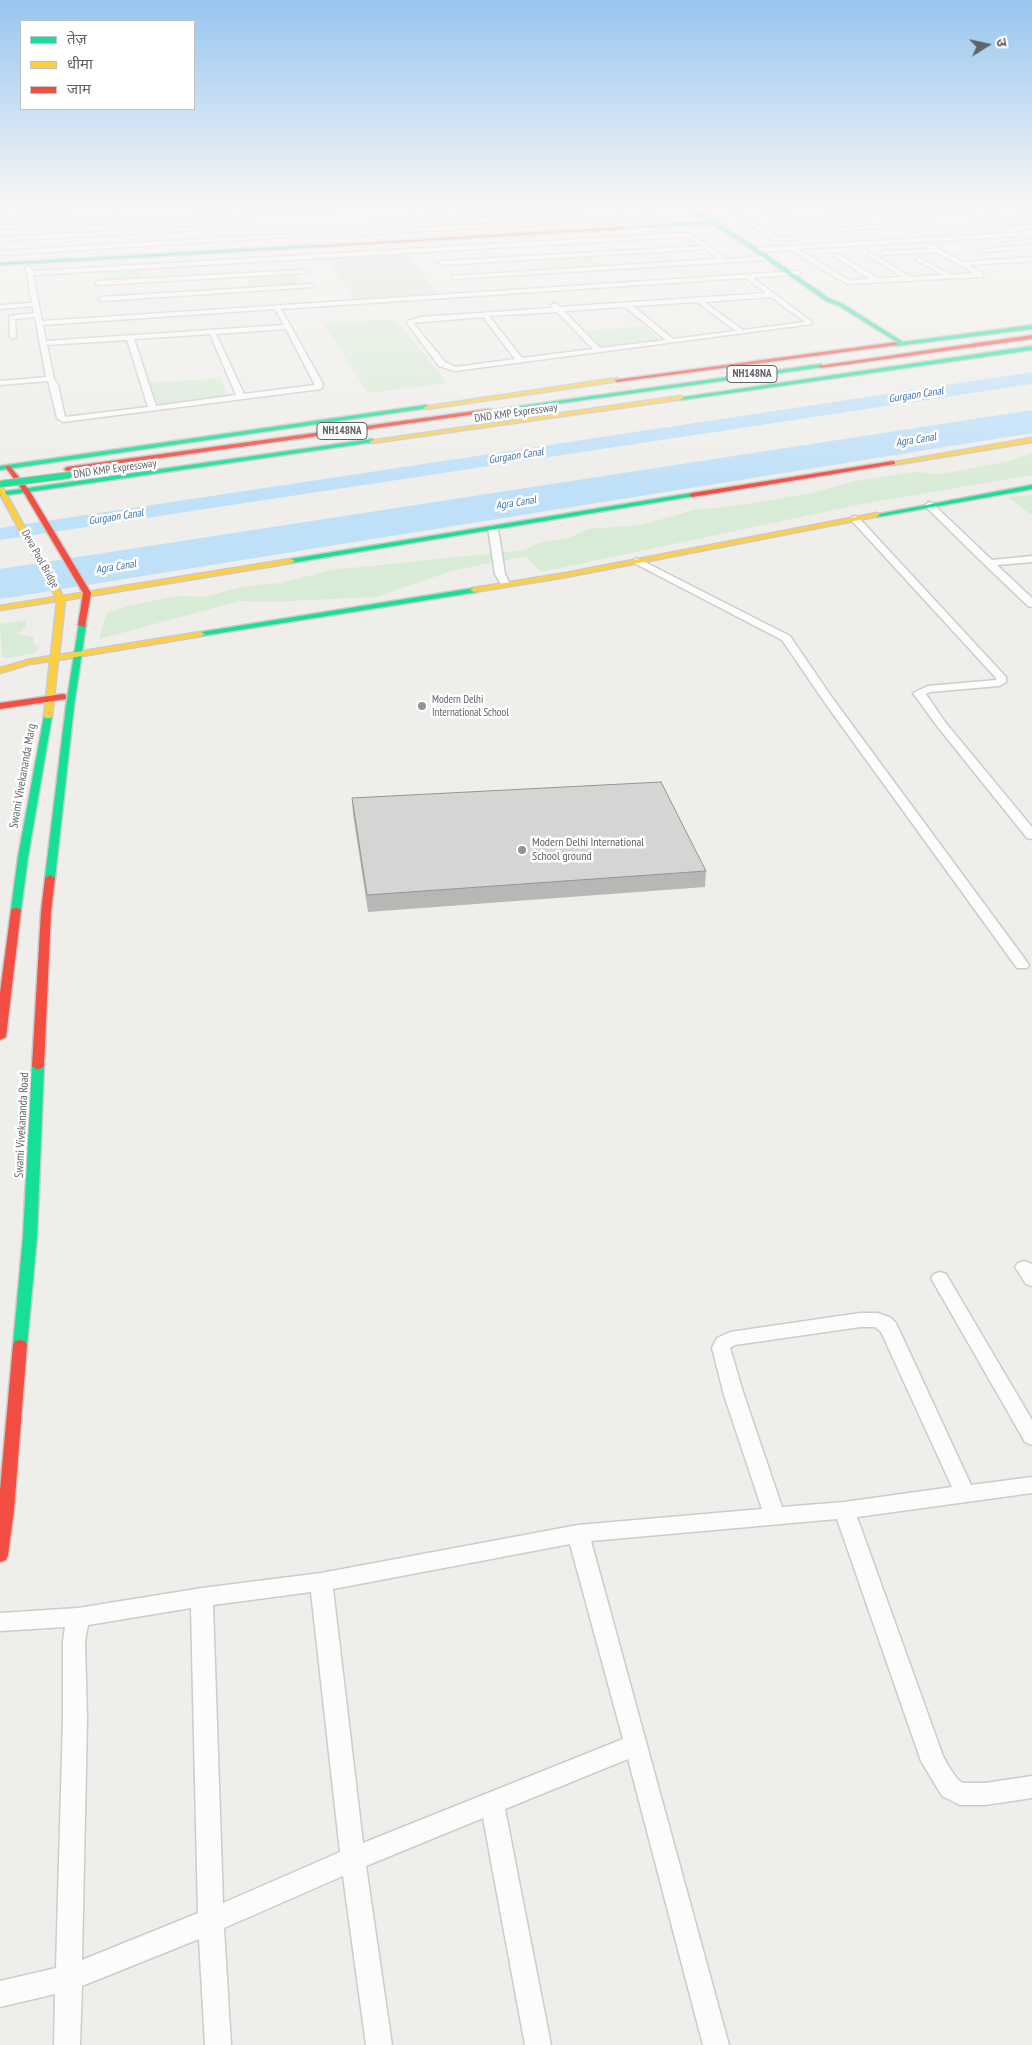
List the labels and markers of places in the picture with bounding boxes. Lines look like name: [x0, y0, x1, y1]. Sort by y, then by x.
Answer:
place label: Modern Delhi International School: [432, 693, 509, 719]
marker: Modern Delhi International School: [416, 700, 428, 712]
place label: Modern Delhi International School ground: [532, 836, 644, 864]
marker: Modern Delhi International School ground: [516, 844, 528, 856]

